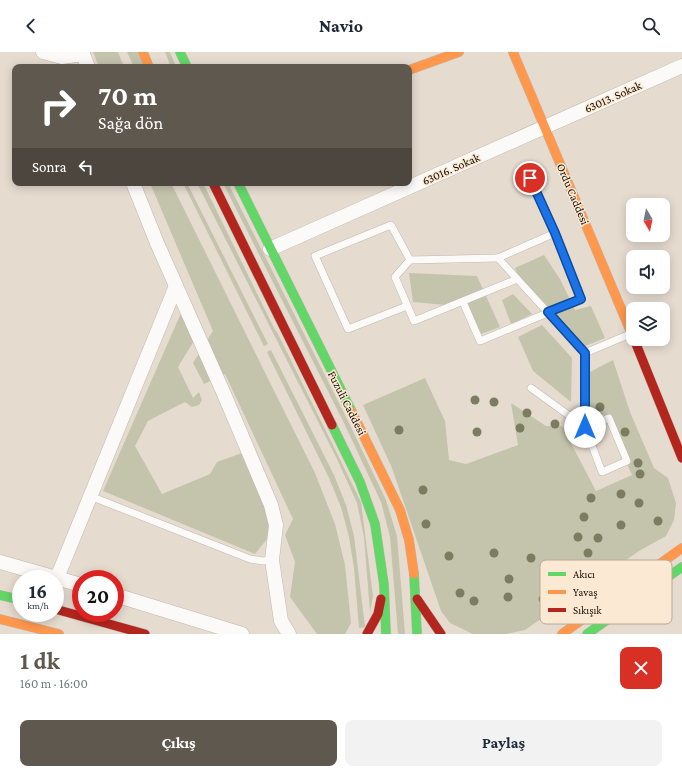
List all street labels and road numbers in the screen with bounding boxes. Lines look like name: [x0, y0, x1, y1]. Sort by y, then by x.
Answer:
street label: 63013. Sokak: [582, 78, 644, 116]
street label: 63016. Sokak: [420, 150, 482, 188]
street label: Ordu Caddesi: [554, 161, 592, 227]
street label: Fuzuli Caddesi: [325, 368, 369, 438]

